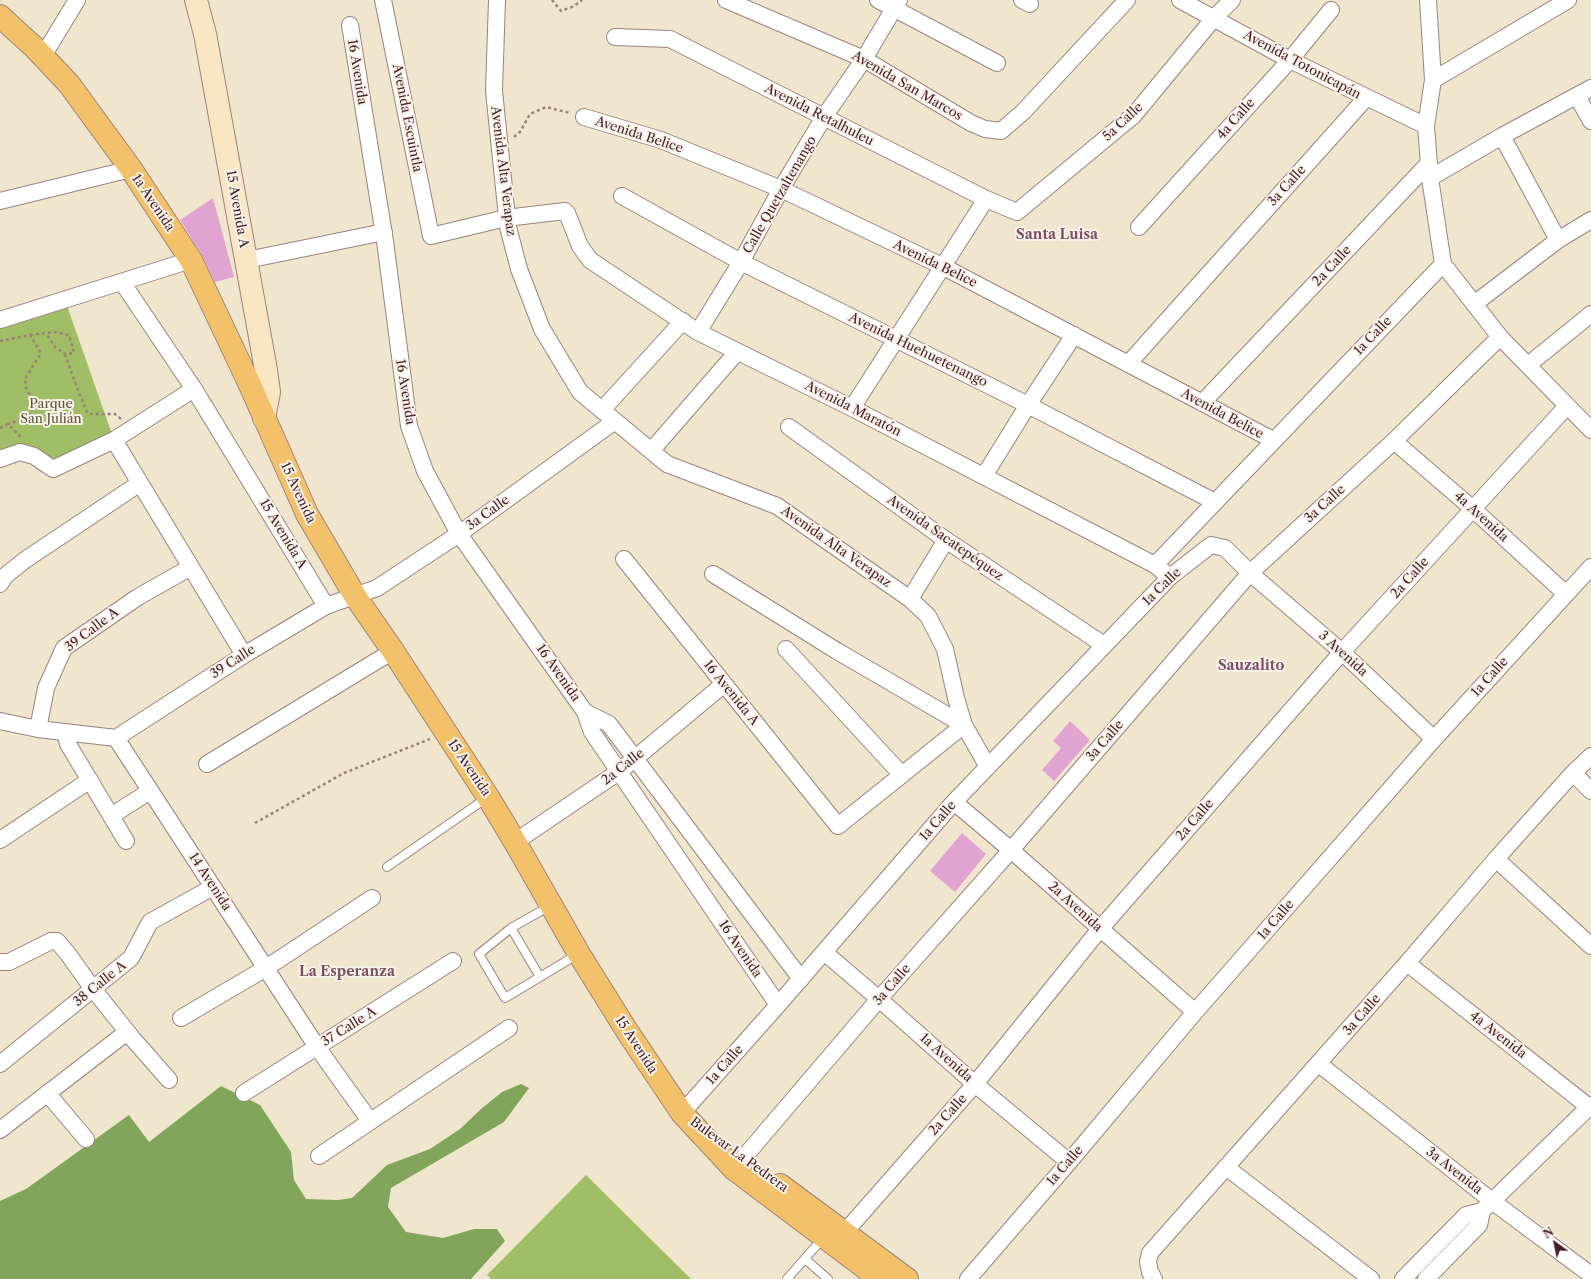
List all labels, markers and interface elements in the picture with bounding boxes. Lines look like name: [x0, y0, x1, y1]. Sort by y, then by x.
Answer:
street label: Avenida Totonicapán: [1241, 27, 1363, 103]
street label: 16 Avenida: [344, 38, 370, 106]
street label: Avenida San Marcos: [849, 48, 965, 124]
street label: Avenida Escuintla: [389, 63, 425, 173]
street label: Avenida Retalhuleu: [762, 81, 876, 149]
street label: 4a Calle: [1214, 95, 1258, 143]
street label: 5a Calle: [1100, 99, 1146, 145]
street label: Avenida Alta Verapaz: [487, 105, 519, 237]
street label: Avenida Belice: [593, 113, 685, 157]
street label: Calle Quetzaltenango: [740, 133, 820, 257]
street label: 3a Calle: [1265, 162, 1309, 210]
street label: 15 Avenida A: [222, 169, 252, 249]
street label: 1a Avenida: [128, 172, 178, 234]
district label: Santa Luisa: [1016, 227, 1098, 243]
street label: Avenida Belice: [891, 237, 979, 291]
street label: 2a Calle: [1309, 243, 1355, 289]
street label: Avenida Huehuetenango: [846, 310, 990, 390]
street label: 1a Calle: [1351, 313, 1395, 359]
street label: 16 Avenida: [392, 358, 418, 426]
street label: Avenida Maratón: [802, 378, 904, 440]
street label: Avenida Belice: [1178, 386, 1266, 442]
park label: Parque San Julián: [20, 396, 82, 427]
street label: 15 Avenida: [277, 460, 319, 526]
street label: 3a Calle: [1301, 482, 1349, 526]
street label: 4a Avenida: [1451, 489, 1511, 545]
street label: 3a Calle: [463, 492, 513, 534]
street label: Avenida Sacatepéquez: [884, 492, 1006, 584]
street label: 15 Avenida A: [256, 496, 310, 572]
street label: Avenida Alta Verapaz: [778, 503, 894, 591]
street label: 2a Calle: [1388, 554, 1432, 602]
street label: 1a Calle: [1139, 565, 1185, 609]
street label: 39 Calle A: [62, 605, 122, 655]
street label: 3 Avenida: [1315, 628, 1371, 680]
street label: 16 Avenida: [533, 641, 583, 705]
street label: 39 Calle: [208, 642, 258, 682]
street label: 1a Calle: [1468, 654, 1512, 700]
street label: 16 Avenida A: [700, 657, 762, 729]
district label: Sauzalito: [1218, 658, 1284, 674]
street label: 3a Calle: [1083, 717, 1127, 765]
street label: 15 Avenida: [444, 736, 494, 800]
street label: 2a Calle: [599, 746, 647, 788]
street label: 2a Calle: [1173, 796, 1217, 844]
street label: 1a Calle: [916, 798, 960, 844]
street label: 14 Avenida: [185, 850, 235, 914]
street label: 2a Avenida: [1045, 879, 1105, 935]
street label: 1a Calle: [1254, 897, 1298, 943]
street label: 16 Avenida: [715, 917, 765, 981]
street label: 38 Calle A: [70, 958, 130, 1010]
street label: 3a Calle: [870, 961, 914, 1009]
district label: La Esperanza: [299, 964, 395, 980]
street label: 3a Calle: [1340, 991, 1384, 1039]
street label: 37 Calle A: [319, 1004, 379, 1050]
street label: 4a Avenida: [1467, 1008, 1529, 1062]
street label: 15 Avenida: [612, 1013, 660, 1077]
street label: 1a Avenida: [916, 1030, 976, 1086]
street label: 1a Calle: [703, 1042, 747, 1088]
street label: 2a Calle: [926, 1091, 970, 1139]
street label: Bulevar La Pedrera: [687, 1114, 791, 1196]
street label: 1a Calle: [1043, 1143, 1087, 1189]
street label: 3a Avenida: [1423, 1144, 1485, 1198]
north arrow: [1535, 1223, 1575, 1263]
text: N: [1541, 1224, 1556, 1241]

